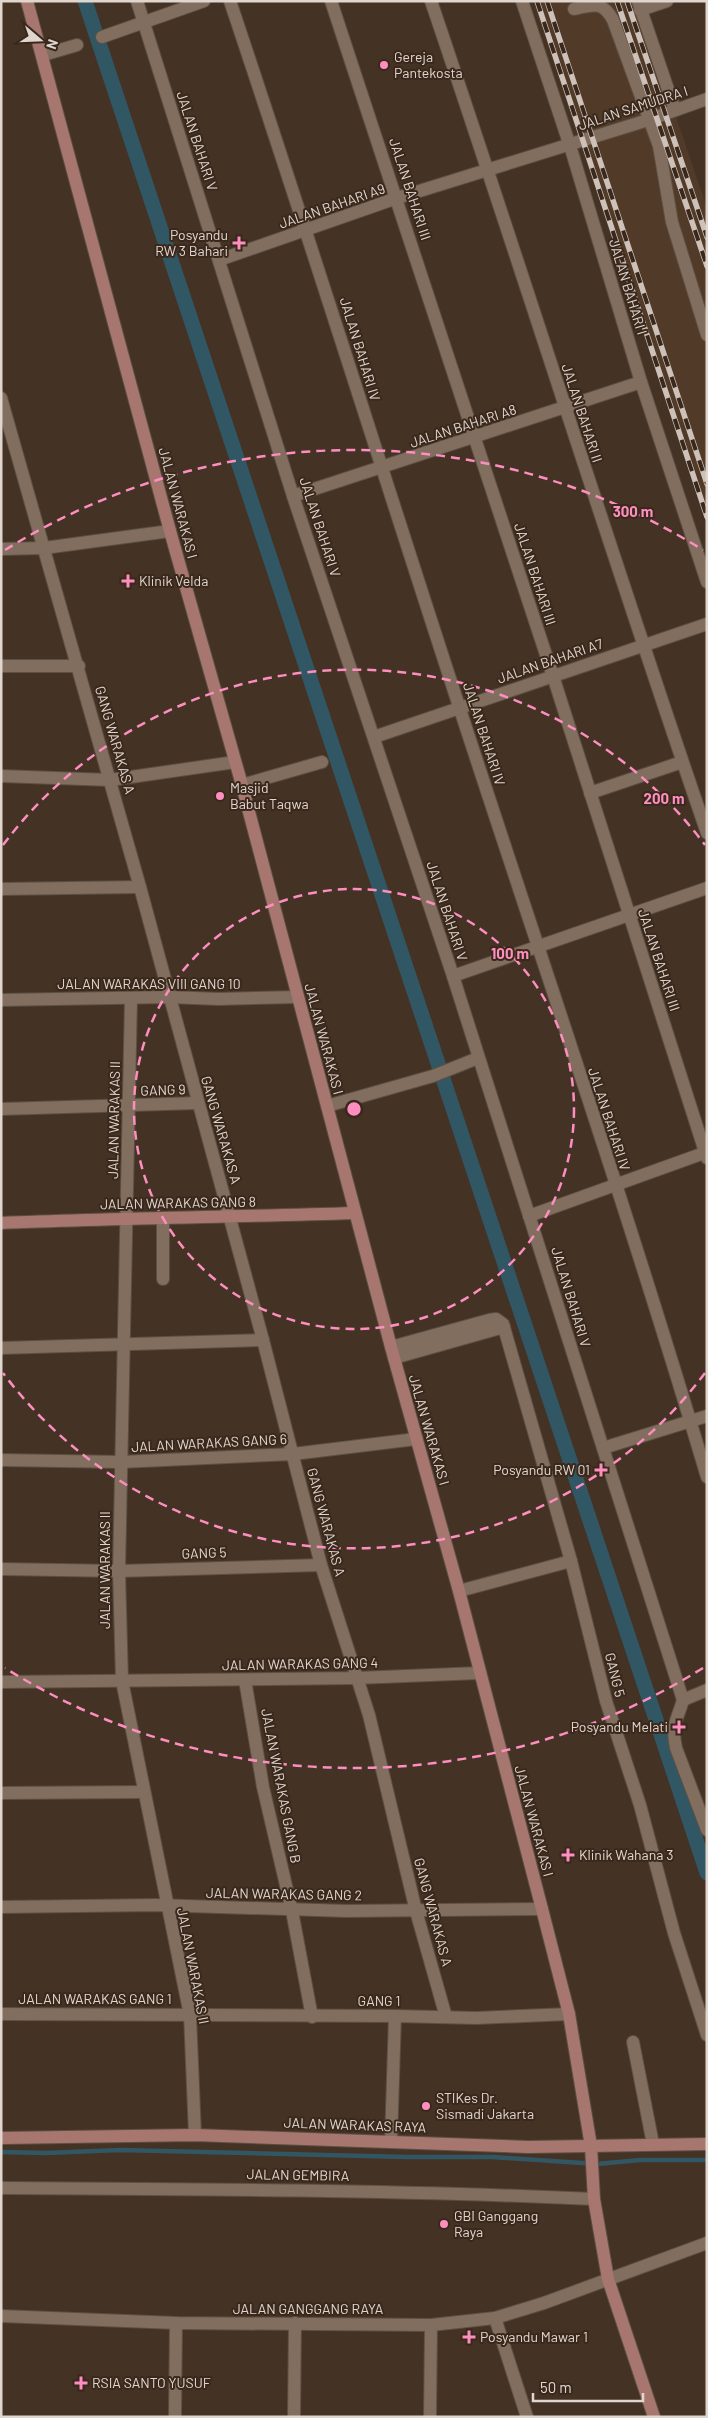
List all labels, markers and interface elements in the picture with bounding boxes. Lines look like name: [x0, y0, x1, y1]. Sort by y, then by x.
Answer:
north arrow: [15, 15, 65, 65]
text: N: [43, 37, 62, 52]
place label: Gereja Pantekosta: [394, 48, 463, 81]
marker: Gereja Pantekosta: [378, 59, 390, 71]
street label: JALAN SAMUDRA I: [576, 82, 690, 133]
street label: JALAN BAHARI V: [173, 89, 222, 193]
street label: JALAN BAHARI III: [386, 136, 435, 242]
street label: JALAN BAHARI A9: [276, 179, 387, 232]
place label: Posyandu RW 3 Bahari: [155, 226, 228, 259]
marker: Posyandu RW 3 Bahari: [232, 236, 246, 250]
street label: JALAN BAHARI I: [606, 237, 651, 337]
street label: JALAN BAHARI IV: [337, 295, 384, 403]
street label: JALAN BAHARI II: [559, 361, 606, 464]
street label: JALAN BAHARI A8: [407, 400, 518, 451]
street label: JALAN WARAKAS I: [155, 445, 201, 560]
street label: JALAN BAHARI V: [296, 475, 345, 579]
text: 300 m: [613, 502, 653, 520]
street label: JALAN BAHARI III: [511, 521, 560, 627]
place label: Klinik Velda: [139, 572, 208, 589]
marker: Klinik Velda: [121, 574, 135, 588]
street label: JALAN BAHARI A7: [495, 634, 605, 687]
street label: JALAN BAHARI IV: [460, 680, 509, 788]
street label: GANG WARAKAS A: [92, 684, 139, 796]
place label: Masjid Babut Taqwa: [230, 779, 309, 812]
text: 200 m: [643, 789, 685, 807]
marker: Masjid Babut Taqwa: [214, 790, 226, 802]
street label: JALAN BAHARI V: [423, 859, 472, 963]
street label: JALAN BAHARI III: [635, 907, 684, 1013]
text: 100 m: [491, 944, 529, 962]
street label: JALAN WARAKAS VIII GANG 10: [57, 975, 241, 992]
street label: JALAN WARAKAS I: [301, 981, 347, 1096]
street label: JALAN WARAKAS II: [104, 1061, 123, 1179]
street label: JALAN BAHARI IV: [585, 1065, 634, 1173]
street label: GANG WARAKAS A: [198, 1074, 245, 1186]
street label: GANG 9: [140, 1080, 186, 1099]
centre of rings: [345, 1100, 363, 1118]
street label: JALAN WARAKAS GANG 8: [100, 1193, 256, 1212]
street label: JALAN BAHARI V: [548, 1245, 595, 1349]
street label: JALAN WARAKAS I: [406, 1373, 453, 1487]
street label: JALAN WARAKAS GANG 6: [131, 1430, 287, 1455]
place label: Posyandu RW 01: [493, 1461, 590, 1478]
marker: Posyandu RW 01: [594, 1463, 608, 1477]
street label: GANG WARAKAS A: [304, 1466, 349, 1578]
street label: JALAN WARAKAS II: [96, 1511, 113, 1629]
street label: GANG 5: [181, 1543, 227, 1562]
street label: GANG 5: [602, 1651, 629, 1699]
street label: JALAN WARAKAS GANG 4: [222, 1654, 378, 1673]
street label: JALAN WARAKAS GANG B: [258, 1707, 305, 1865]
place label: Posyandu Melati: [571, 1718, 668, 1735]
marker: Posyandu Melati: [672, 1720, 686, 1734]
street label: JALAN WARAKAS I: [511, 1763, 557, 1878]
place label: Klinik Wahana 3: [579, 1846, 673, 1863]
marker: Klinik Wahana 3: [561, 1848, 575, 1862]
street label: GANG WARAKAS A: [411, 1856, 456, 1968]
street label: JALAN WARAKAS GANG 2: [206, 1884, 362, 1903]
street label: JALAN WARAKAS II: [174, 1906, 213, 2025]
street label: JALAN WARAKAS GANG 1: [18, 1990, 172, 2007]
street label: GANG 1: [358, 1992, 400, 2009]
place label: STIKes Dr. Sismadi Jakarta: [436, 2089, 534, 2122]
marker: STIKes Dr. Sismadi Jakarta: [420, 2100, 432, 2112]
street label: JALAN WARAKAS RAYA: [283, 2114, 427, 2136]
street label: JALAN GEMBIRA: [246, 2165, 350, 2184]
place label: GBI Ganggang Raya: [454, 2207, 538, 2240]
marker: GBI Ganggang Raya: [438, 2218, 450, 2230]
street label: JALAN GANGGANG RAYA: [233, 2300, 384, 2317]
place label: Posyandu Mawar 1: [480, 2328, 588, 2345]
marker: Posyandu Mawar 1: [462, 2330, 476, 2344]
scale bar: [533, 2370, 643, 2402]
place label: RSIA SANTO YUSUF: [92, 2374, 211, 2391]
marker: RSIA SANTO YUSUF: [74, 2376, 88, 2390]
text: 50 m: [540, 2378, 572, 2396]

